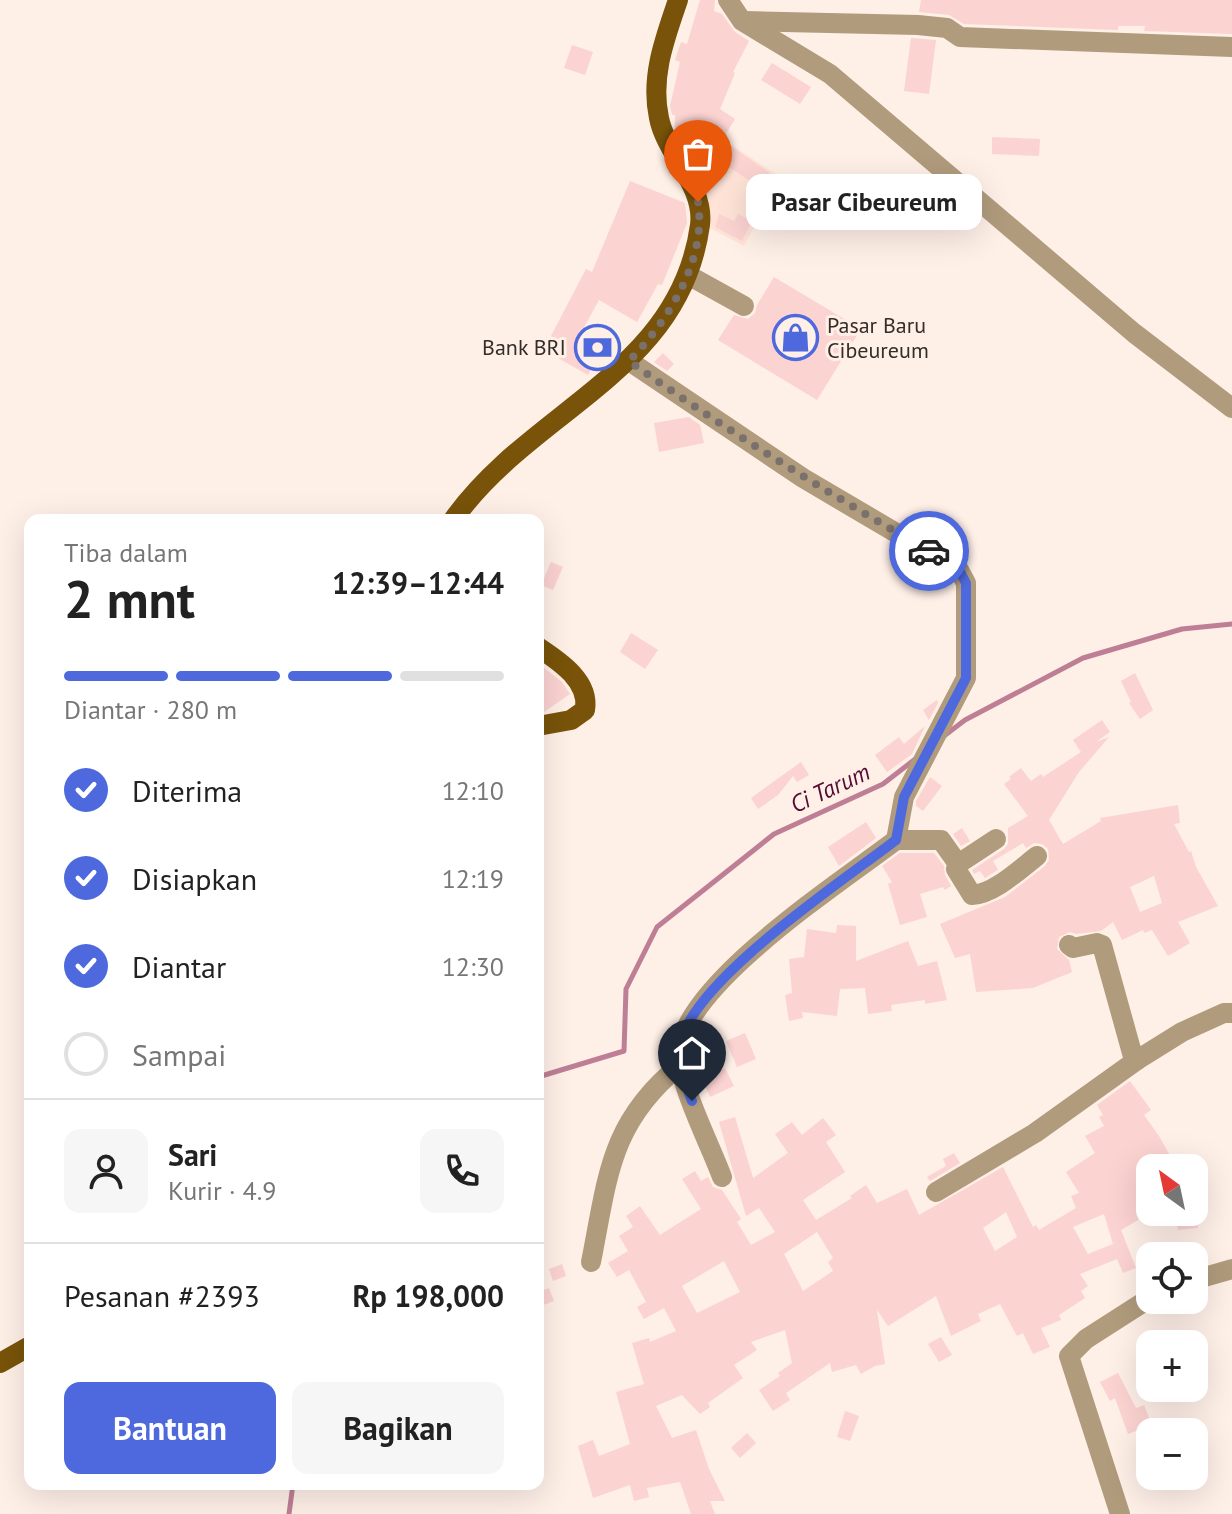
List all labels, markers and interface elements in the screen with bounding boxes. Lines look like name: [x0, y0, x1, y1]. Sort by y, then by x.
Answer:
pin: [664, 120, 732, 202]
icon: bag: [676, 132, 720, 176]
callout: Pasar Cibeureum: [746, 174, 982, 230]
text: Pasar Cibeureum: [771, 185, 957, 218]
place label: Pasar Baru Cibeureum: [827, 311, 929, 364]
shop icon: Pasar Baru Cibeureum: [772, 314, 820, 362]
bank icon: Bank BRI: [573, 323, 621, 371]
place label: Bank BRI: [482, 333, 566, 361]
courier: [889, 511, 969, 591]
icon: car: [907, 529, 951, 573]
text: Tiba dalam: [64, 536, 188, 569]
text: 12:39–12:44: [332, 563, 504, 602]
text: 2 mnt: [64, 565, 195, 632]
text: Diantar · 280 m: [64, 693, 237, 726]
water label: Ci Tarum: [785, 756, 875, 820]
icon: check: [64, 768, 108, 812]
text: Diterima: [132, 771, 242, 810]
text: 12:10: [442, 774, 504, 807]
icon: check: [64, 856, 108, 900]
text: Disiapkan: [132, 859, 257, 898]
text: 12:19: [442, 862, 504, 895]
icon: check: [64, 944, 108, 988]
text: Diantar: [132, 947, 226, 986]
text: 12:30: [442, 950, 504, 983]
pin: [658, 1019, 726, 1101]
icon: home: [670, 1031, 714, 1075]
text: Sampai: [132, 1035, 226, 1074]
button: person: [64, 1129, 148, 1213]
button: phone: [420, 1129, 504, 1213]
text: Sari: [168, 1135, 217, 1174]
north arrow: [1136, 1154, 1208, 1226]
map controls: [1136, 1154, 1208, 1490]
text: Kurir · 4.9: [168, 1174, 277, 1207]
button: locate: [1136, 1242, 1208, 1314]
text: Pesanan #2393: [64, 1276, 260, 1315]
text: Rp 198,000: [353, 1276, 504, 1315]
button: +: [1136, 1330, 1208, 1402]
button: Bantuan: [64, 1382, 276, 1474]
button: Bagikan: [292, 1382, 504, 1474]
button: −: [1136, 1418, 1208, 1490]

